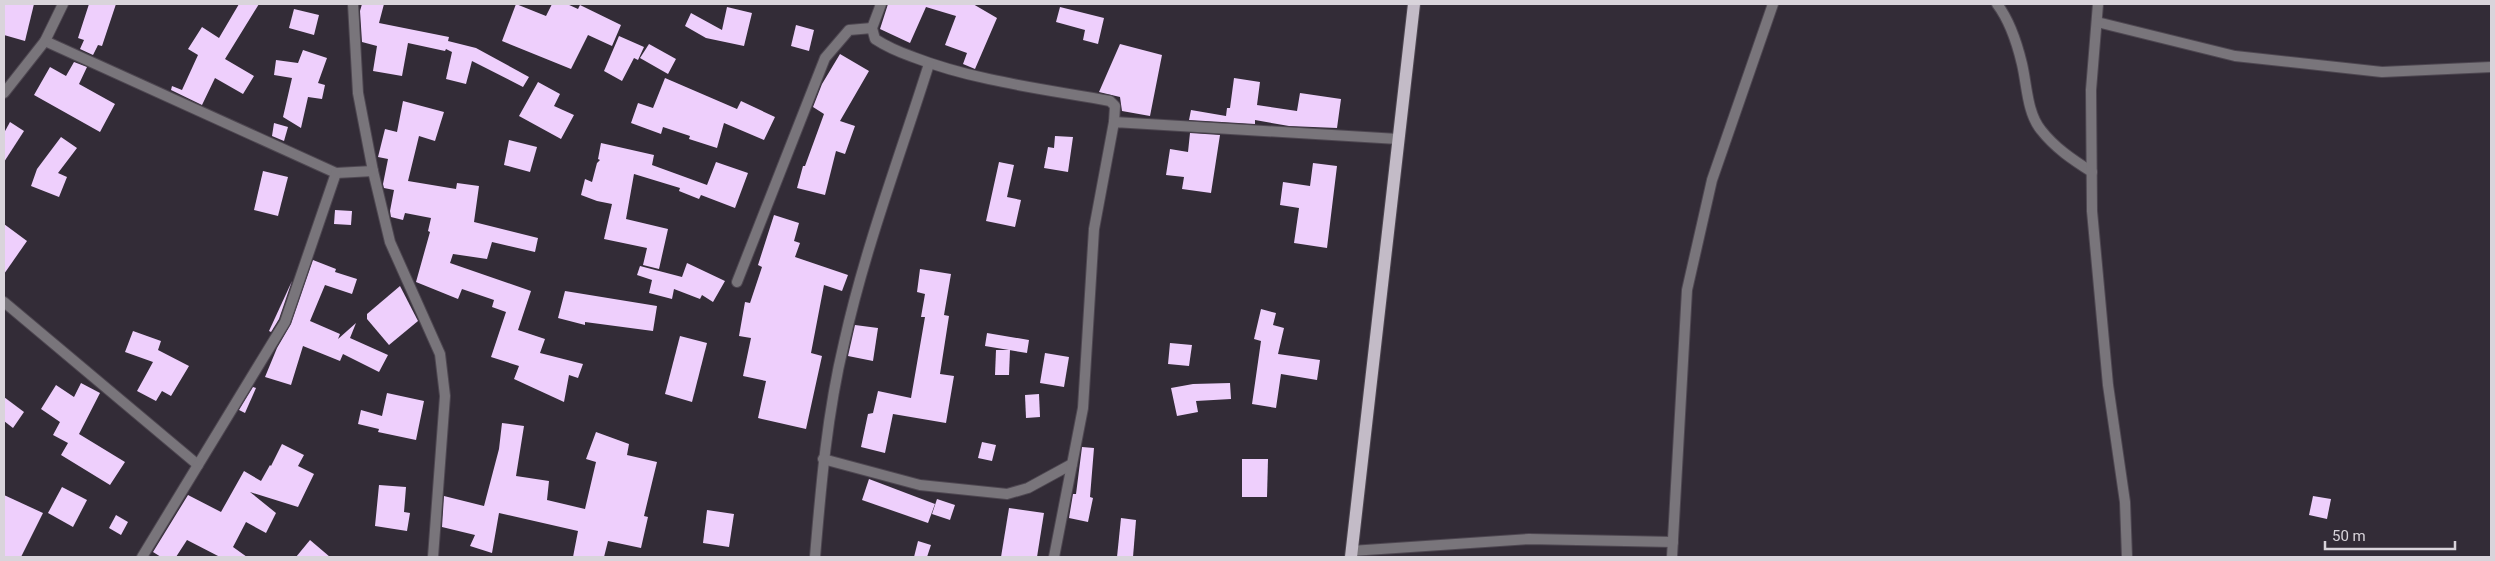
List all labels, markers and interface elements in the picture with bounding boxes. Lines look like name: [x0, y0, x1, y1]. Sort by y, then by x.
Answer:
scale bar: [2325, 518, 2455, 550]
text: 50 m: [2332, 527, 2366, 545]

